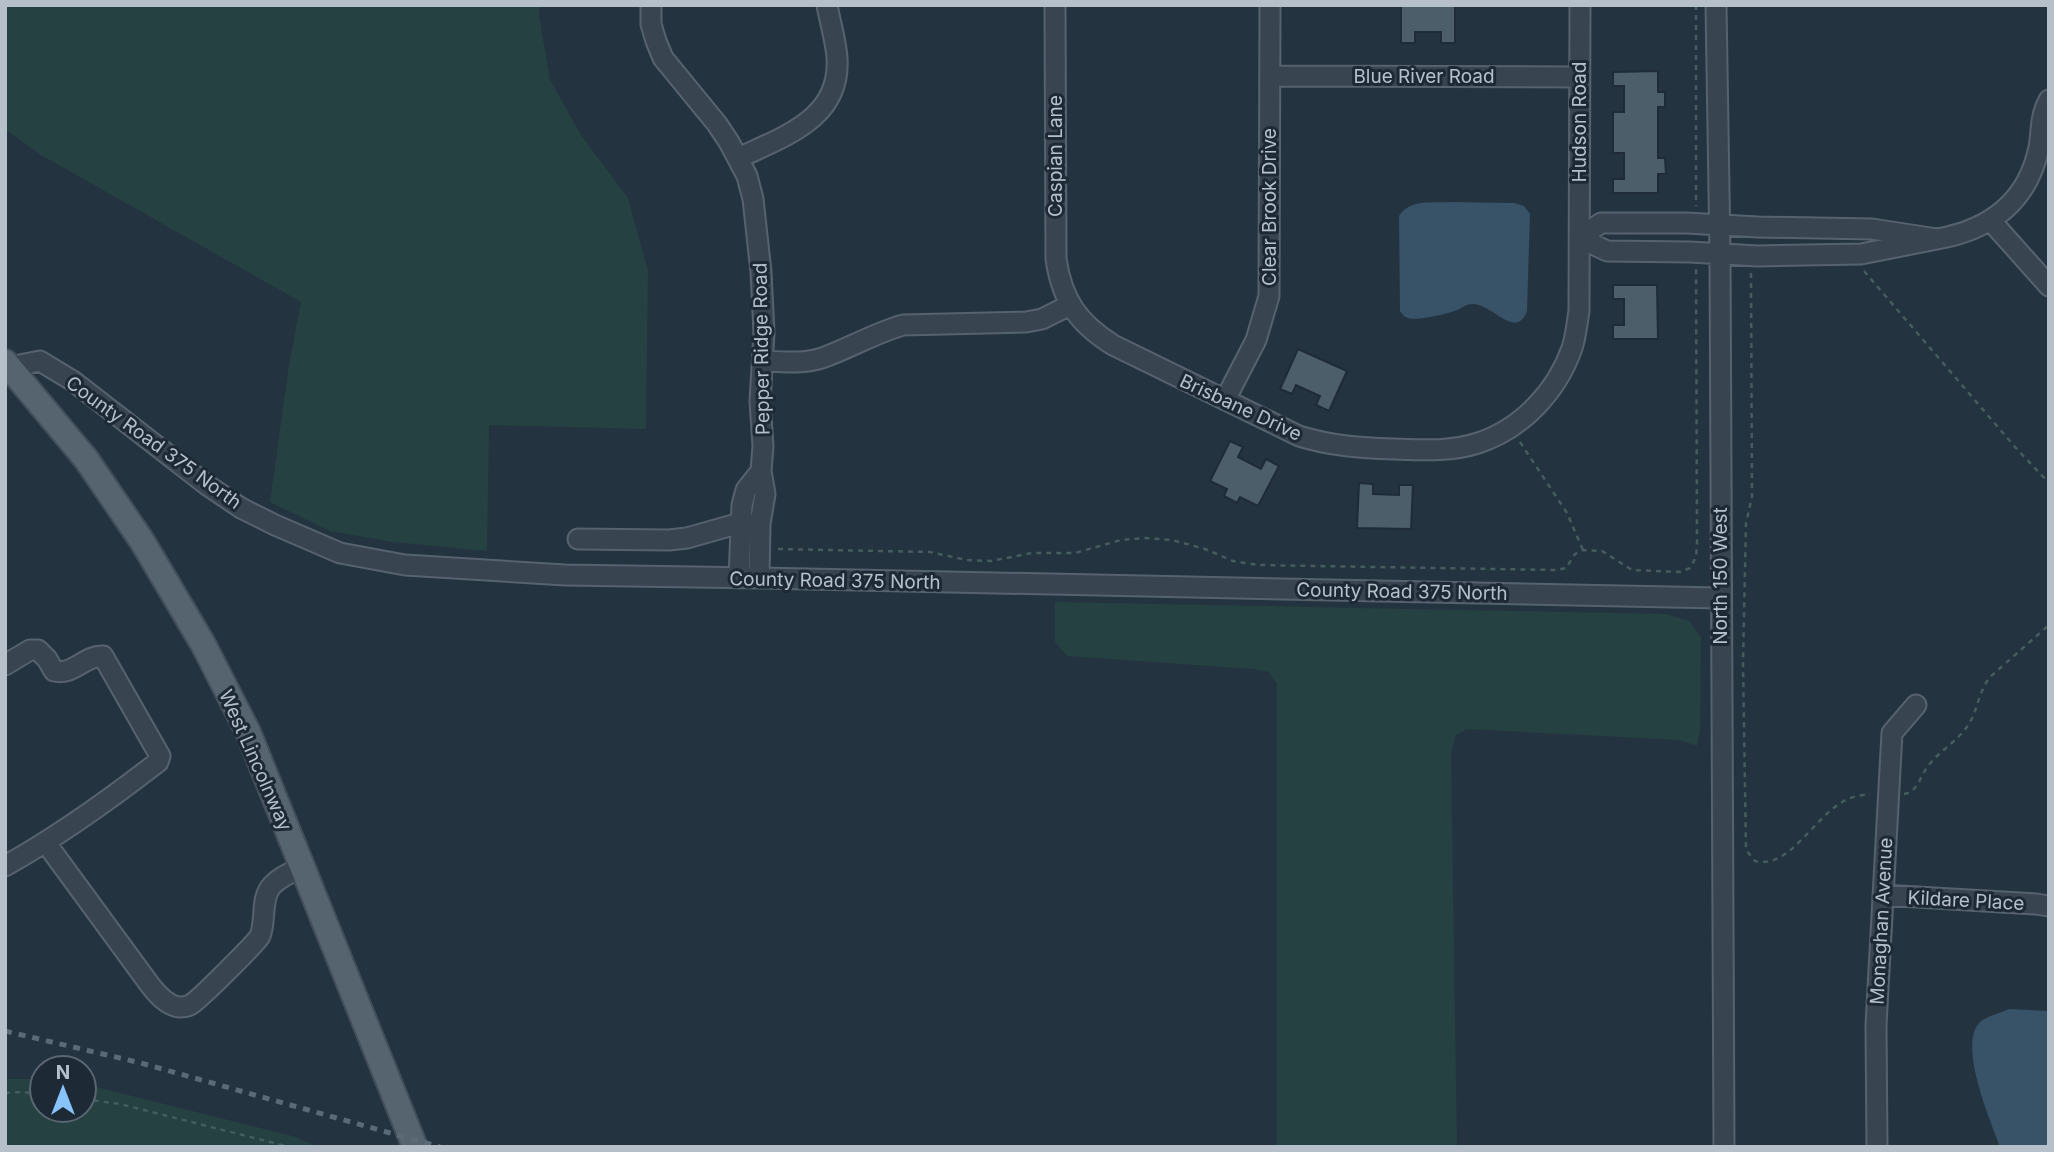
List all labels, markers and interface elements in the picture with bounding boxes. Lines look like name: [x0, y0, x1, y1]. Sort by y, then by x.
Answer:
street label: Hudson Road: [1568, 62, 1591, 182]
street label: Blue River Road: [1353, 65, 1495, 88]
street label: Caspian Lane: [1044, 95, 1067, 217]
street label: Clear Brook Drive: [1258, 128, 1281, 286]
street label: Pepper Ridge Road: [748, 263, 775, 435]
street label: Brisbane Drive: [1176, 369, 1305, 446]
street label: County Road 375 North: [61, 371, 246, 514]
street label: North 150 West: [1709, 507, 1732, 645]
street label: County Road 375 North: [729, 567, 941, 594]
street label: County Road 375 North: [1296, 578, 1508, 605]
street label: West Lincolnway: [214, 686, 297, 834]
street label: Monaghan Avenue: [1866, 837, 1897, 1005]
street label: Kildare Place: [1907, 886, 2025, 915]
north arrow: [28, 1054, 98, 1124]
text: N: [56, 1061, 70, 1084]

